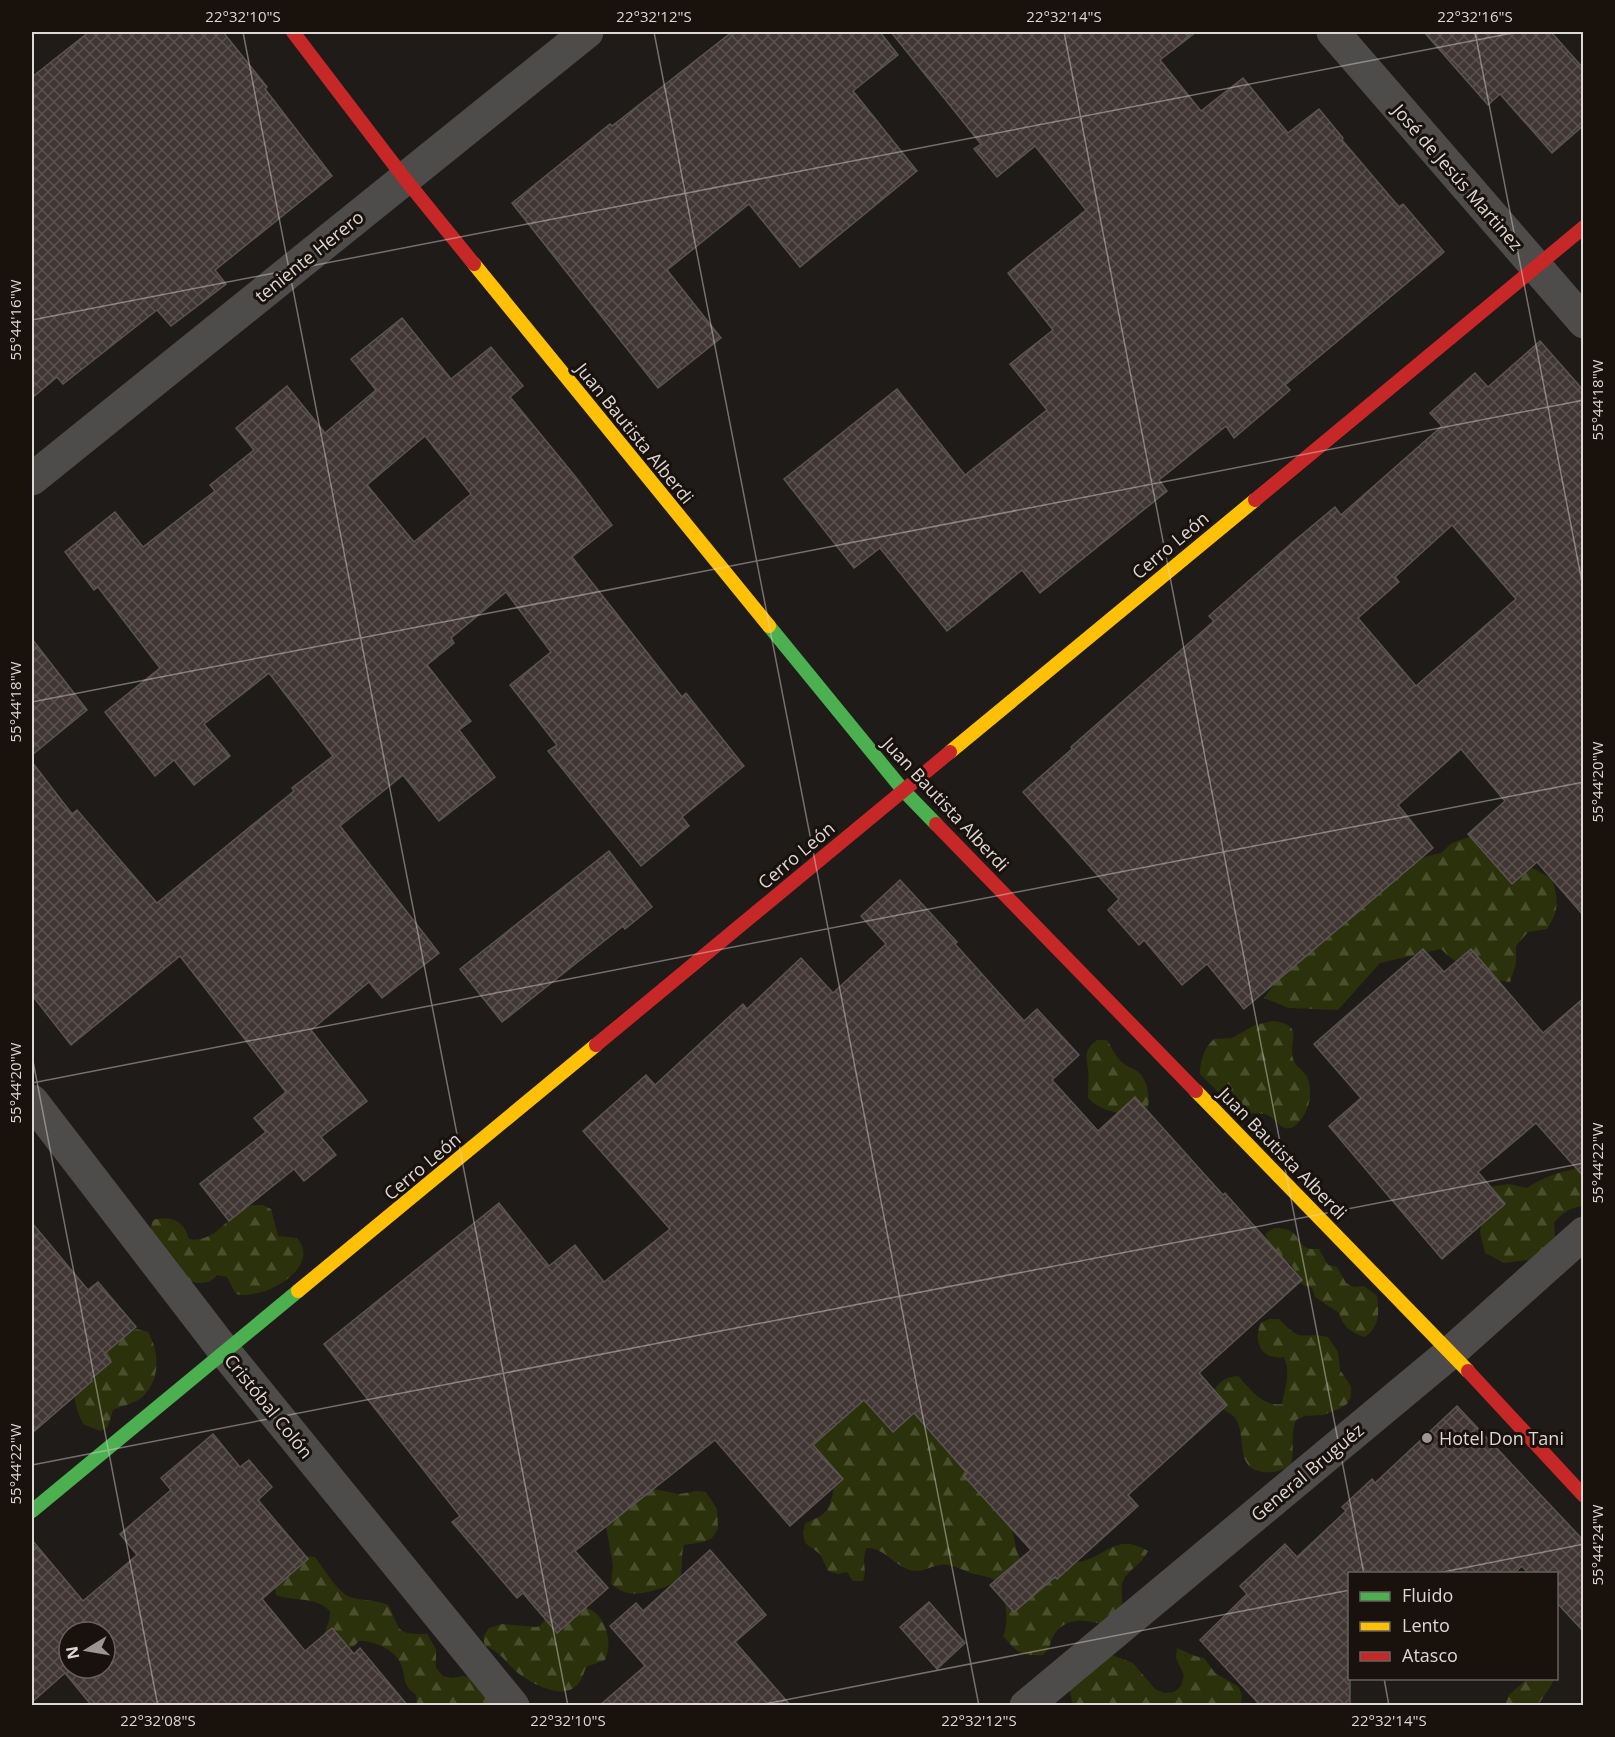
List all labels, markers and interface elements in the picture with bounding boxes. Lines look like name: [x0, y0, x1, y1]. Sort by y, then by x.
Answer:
text: 22°32'10"S: [205, 6, 281, 26]
text: 22°32'12"S: [616, 6, 692, 26]
text: 22°32'14"S: [1026, 6, 1102, 26]
text: 22°32'16"S: [1437, 6, 1513, 26]
street label: José de Jesús Martinez: [1386, 97, 1528, 255]
street label: teniente Herero: [250, 205, 368, 307]
text: 55°44'16"W: [5, 279, 25, 361]
street label: Juan Bautista Alberdi: [569, 356, 699, 508]
text: 55°44'18"W: [1587, 359, 1607, 441]
street label: Cerro León: [1127, 506, 1213, 584]
text: 55°44'18"W: [5, 661, 25, 743]
street label: Juan Bautista Alberdi: [876, 730, 1014, 876]
text: 55°44'20"W: [1587, 741, 1607, 823]
street label: Cerro León: [753, 816, 839, 894]
text: 55°44'20"W: [5, 1042, 25, 1124]
street label: Juan Bautista Alberdi: [1212, 1080, 1352, 1224]
text: 55°44'22"W: [1587, 1122, 1607, 1204]
street label: Cerro León: [379, 1127, 465, 1205]
street label: Cristóbal Colón: [219, 1349, 319, 1463]
street label: General Bruguéz: [1246, 1418, 1368, 1526]
text: 55°44'22"W: [5, 1423, 25, 1505]
place label: Hotel Don Tani: [1439, 1426, 1564, 1450]
marker: Hotel Don Tani: [1420, 1431, 1434, 1445]
text: 55°44'24"W: [1587, 1504, 1607, 1586]
legend: [1348, 1572, 1558, 1680]
text: Fluido: [1402, 1583, 1453, 1607]
text: Lento: [1402, 1613, 1450, 1637]
north arrow: [57, 1620, 117, 1680]
text: Atasco: [1402, 1643, 1458, 1667]
text: N: [60, 1644, 84, 1661]
text: 22°32'08"S: [120, 1710, 196, 1730]
text: 22°32'10"S: [530, 1710, 606, 1730]
text: 22°32'12"S: [941, 1710, 1017, 1730]
text: 22°32'14"S: [1351, 1710, 1427, 1730]

